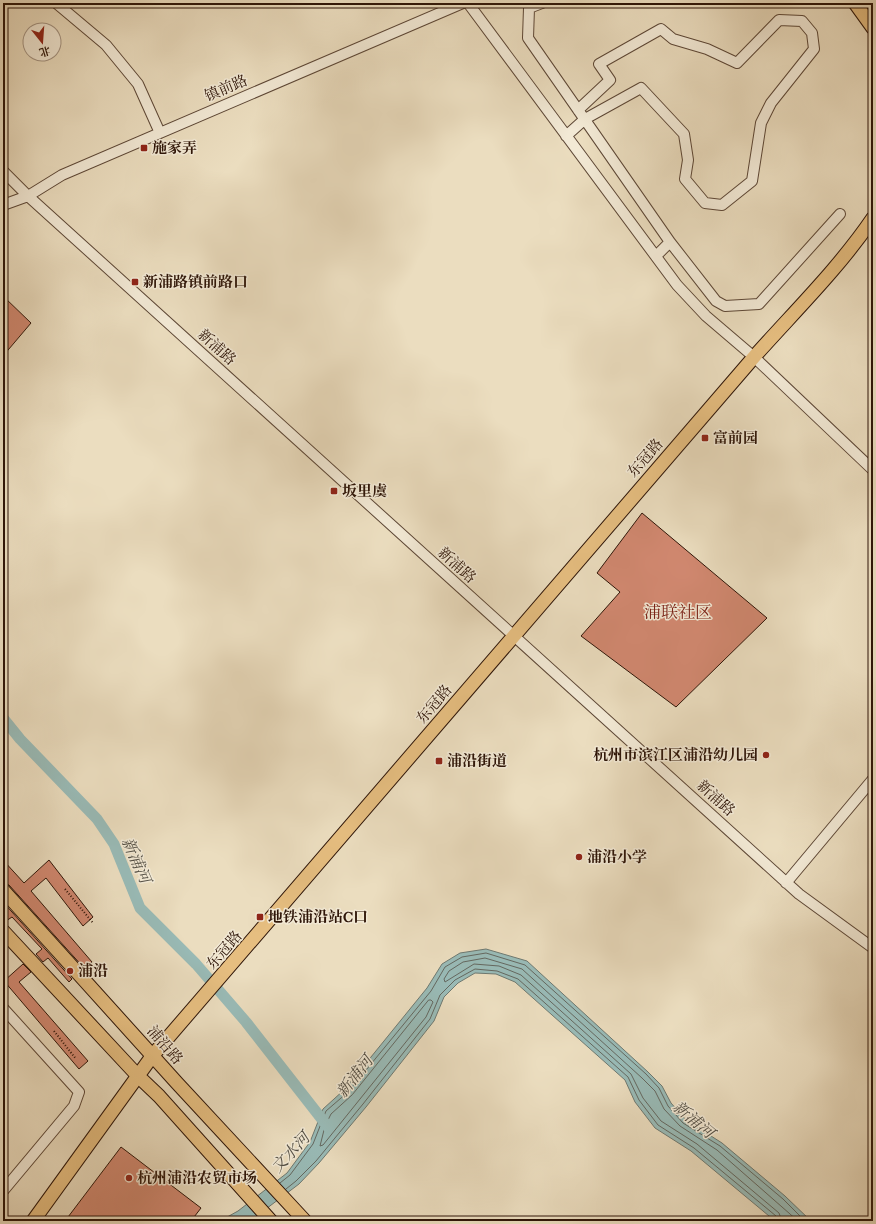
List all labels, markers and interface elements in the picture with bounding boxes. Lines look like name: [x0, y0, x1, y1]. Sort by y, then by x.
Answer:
north arrow: [22, 22, 62, 62]
text: 北: [38, 43, 52, 59]
street label: 镇前路: [202, 71, 250, 105]
place label: 施家弄: [152, 139, 197, 157]
marker: 施家弄: [139, 143, 149, 153]
place label: 新浦路镇前路口: [143, 273, 248, 291]
marker: 新浦路镇前路口: [130, 277, 140, 287]
street label: 新浦路: [194, 325, 240, 369]
place label: 富前园: [713, 429, 758, 447]
marker: 富前园: [700, 433, 710, 443]
street label: 东冠路: [623, 435, 667, 481]
place label: 坂里虞: [342, 482, 387, 500]
marker: 坂里虞: [329, 486, 339, 496]
street label: 新浦路: [434, 543, 480, 587]
district label: 浦联社区: [644, 602, 712, 622]
street label: 东冠路: [413, 681, 455, 727]
place label: 杭州市滨江区浦沿幼儿园: [593, 746, 758, 764]
marker: 杭州市滨江区浦沿幼儿园: [761, 750, 771, 760]
place label: 浦沿街道: [447, 752, 507, 770]
marker: 浦沿街道: [434, 756, 444, 766]
street label: 新浦路: [693, 776, 739, 820]
water label: 新浦河: [118, 834, 156, 889]
place label: 浦沿小学: [587, 848, 647, 866]
marker: 浦沿小学: [574, 852, 584, 862]
place label: 地铁浦沿站C口: [268, 908, 368, 926]
marker: 地铁浦沿站C口: [255, 912, 265, 922]
street label: 东冠路: [202, 927, 246, 973]
place label: 浦沿: [78, 962, 108, 980]
marker: 浦沿: [65, 966, 75, 976]
street label: 浦沿路: [143, 1022, 187, 1068]
water label: 新浦河: [332, 1049, 378, 1101]
water label: 新浦河: [669, 1097, 720, 1144]
water label: 文水河: [267, 1126, 316, 1176]
place label: 杭州浦沿农贸市场: [137, 1169, 257, 1187]
marker: 杭州浦沿农贸市场: [124, 1173, 134, 1183]

